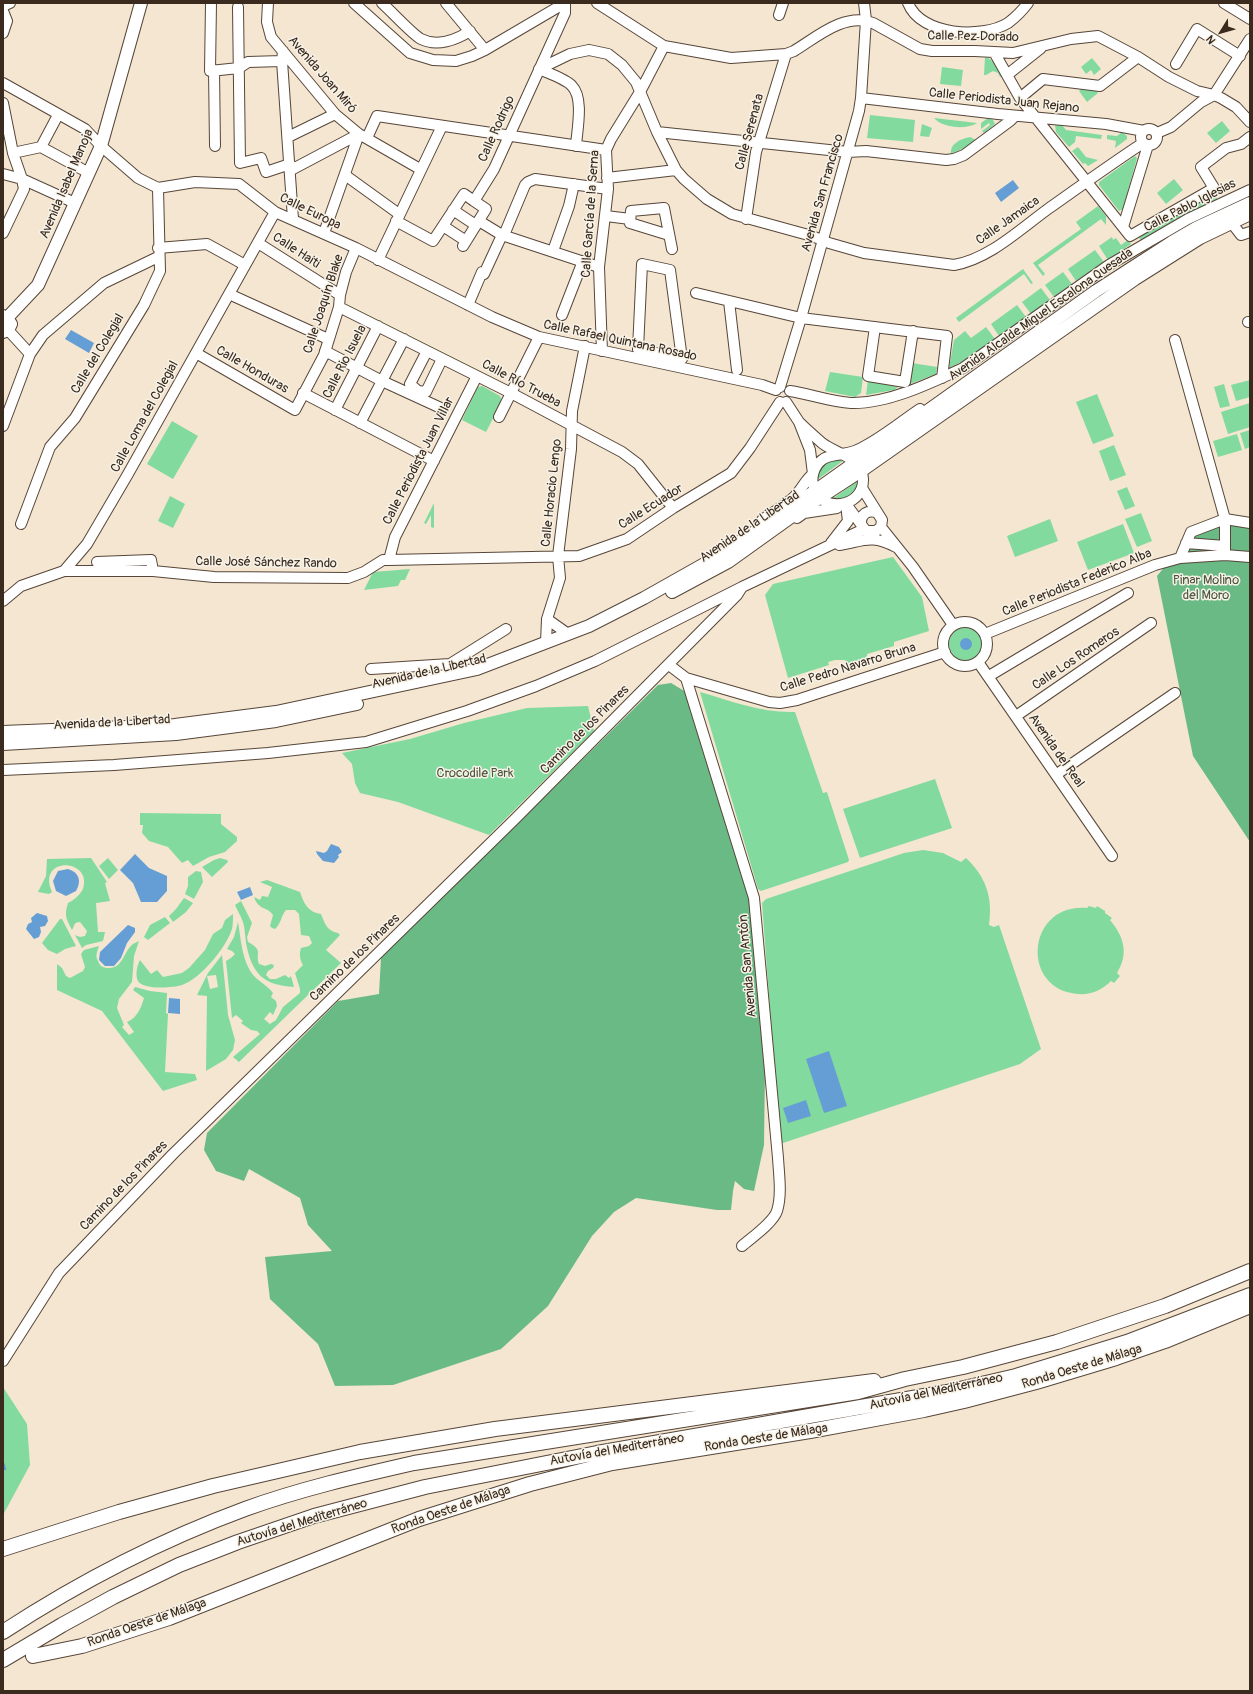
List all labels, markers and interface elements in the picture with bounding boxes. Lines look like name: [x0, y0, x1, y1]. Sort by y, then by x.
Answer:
north arrow: [1201, 12, 1241, 52]
street label: Calle Pez Dorado: [927, 28, 1019, 46]
street label: Avenida Joan Miró: [284, 33, 360, 117]
text: N: [1204, 33, 1218, 46]
street label: Calle Periodista Juan Rejano: [928, 85, 1080, 117]
street label: Calle Serenata: [732, 92, 768, 172]
street label: Calle Rodrigo: [475, 93, 519, 165]
street label: Avenida Isabel Manoja: [37, 127, 97, 241]
street label: Avenida San Francisco: [799, 132, 847, 254]
street label: Calle García de la Serna: [579, 150, 603, 278]
street label: Calle Pablo Iglesias: [1141, 176, 1239, 236]
street label: Calle Europa: [277, 190, 343, 234]
street label: Calle Jamaica: [973, 193, 1043, 249]
street label: Calle Haiti: [269, 230, 323, 272]
street label: Avenida Alcalde Miguel Escalona Quesada: [946, 245, 1136, 385]
street label: Calle Joaquín Blake: [301, 252, 347, 356]
street label: Calle del Colegial: [68, 311, 128, 397]
street label: Calle Rafael Quintana Rosado: [542, 317, 698, 365]
street label: Calle Rio Isuela: [320, 323, 370, 401]
street label: Calle Honduras: [213, 343, 291, 397]
street label: Calle Río Trueba: [479, 357, 563, 411]
street label: Calle Loma del Colegial: [108, 358, 182, 476]
street label: Calle Periodista Juan Villar: [380, 395, 458, 527]
street label: Calle Horacio Lengo: [539, 438, 565, 548]
street label: Calle Ecuador: [616, 481, 686, 533]
street label: Avenida de la Libertad: [697, 488, 803, 566]
street label: Calle Periodista Federico Alba: [1000, 546, 1154, 620]
street label: Calle José Sánchez Rando: [195, 554, 337, 572]
park label: Pinar Molino del Moro: [1173, 573, 1239, 604]
street label: Calle Los Romeros: [1029, 624, 1123, 694]
street label: Calle Pedro Navarro Bruna: [778, 640, 918, 696]
street label: Avenida de la Libertad: [370, 651, 488, 693]
street label: Camino de los Pinares: [537, 682, 633, 778]
street label: Avenida del Real: [1025, 711, 1087, 791]
street label: Avenida de la Libertad: [53, 712, 171, 734]
park label: Crocodile Park: [437, 766, 513, 782]
street label: Camino de los Pinares: [307, 911, 403, 1005]
street label: Avenida San Antón: [736, 914, 760, 1018]
street label: Camino de los Pinares: [77, 1138, 171, 1234]
street label: Ronda Oeste de Málaga: [1020, 1341, 1144, 1393]
street label: Autovía del Mediterráneo: [868, 1370, 1004, 1414]
street label: Ronda Oeste de Málaga: [703, 1421, 829, 1455]
street label: Autovía del Mediterráneo: [549, 1431, 685, 1469]
street label: Ronda Oeste de Málaga: [389, 1482, 513, 1538]
street label: Autovía del Mediterráneo: [235, 1496, 369, 1550]
street label: Ronda Oeste de Málaga: [85, 1595, 209, 1651]

